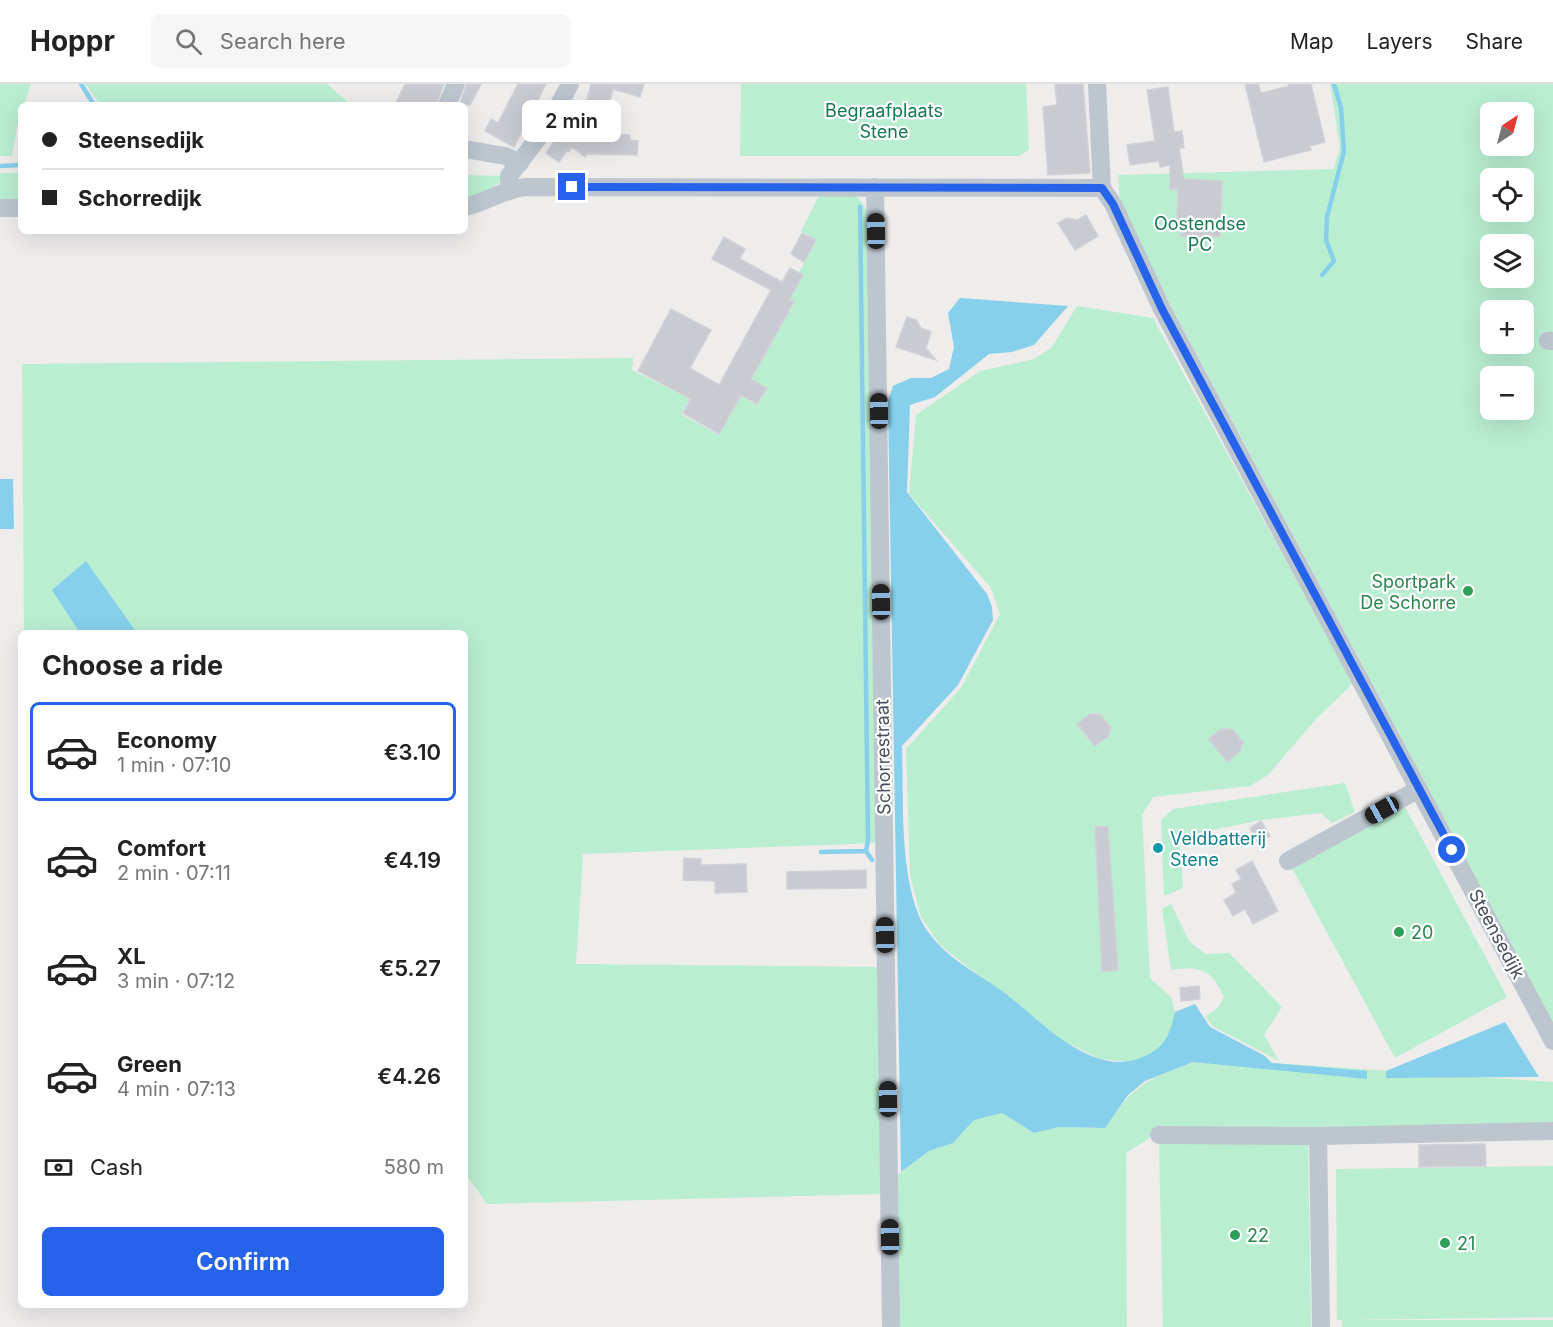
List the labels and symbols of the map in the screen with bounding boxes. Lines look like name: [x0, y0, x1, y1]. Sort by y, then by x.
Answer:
callout: 2 min: [522, 100, 622, 142]
park label: Begraafplaats Stene: [825, 100, 943, 142]
north arrow: [1480, 102, 1534, 156]
route end: [558, 173, 585, 200]
car: [867, 213, 885, 249]
park label: Oostendse PC: [1154, 213, 1246, 255]
car: [870, 393, 888, 429]
place label: Sportpark De Schorre: [1360, 571, 1456, 613]
car: [872, 584, 890, 620]
marker: Sportpark De Schorre: [1461, 584, 1475, 598]
street label: Schorrestraat: [871, 699, 895, 815]
car: [1362, 793, 1402, 827]
place label: Veldbatterij Stene: [1170, 828, 1266, 870]
route start: [1438, 836, 1465, 863]
marker: Veldbatterij Stene: [1151, 841, 1165, 855]
street label: Steensedijk: [1465, 886, 1529, 983]
car: [876, 917, 894, 953]
place label: 20: [1411, 922, 1433, 943]
marker: 20: [1392, 925, 1406, 939]
car: [879, 1081, 897, 1117]
car: [881, 1219, 899, 1255]
place label: 22: [1247, 1225, 1269, 1246]
marker: 22: [1228, 1228, 1242, 1242]
place label: 21: [1457, 1233, 1475, 1254]
marker: 21: [1438, 1236, 1452, 1250]

